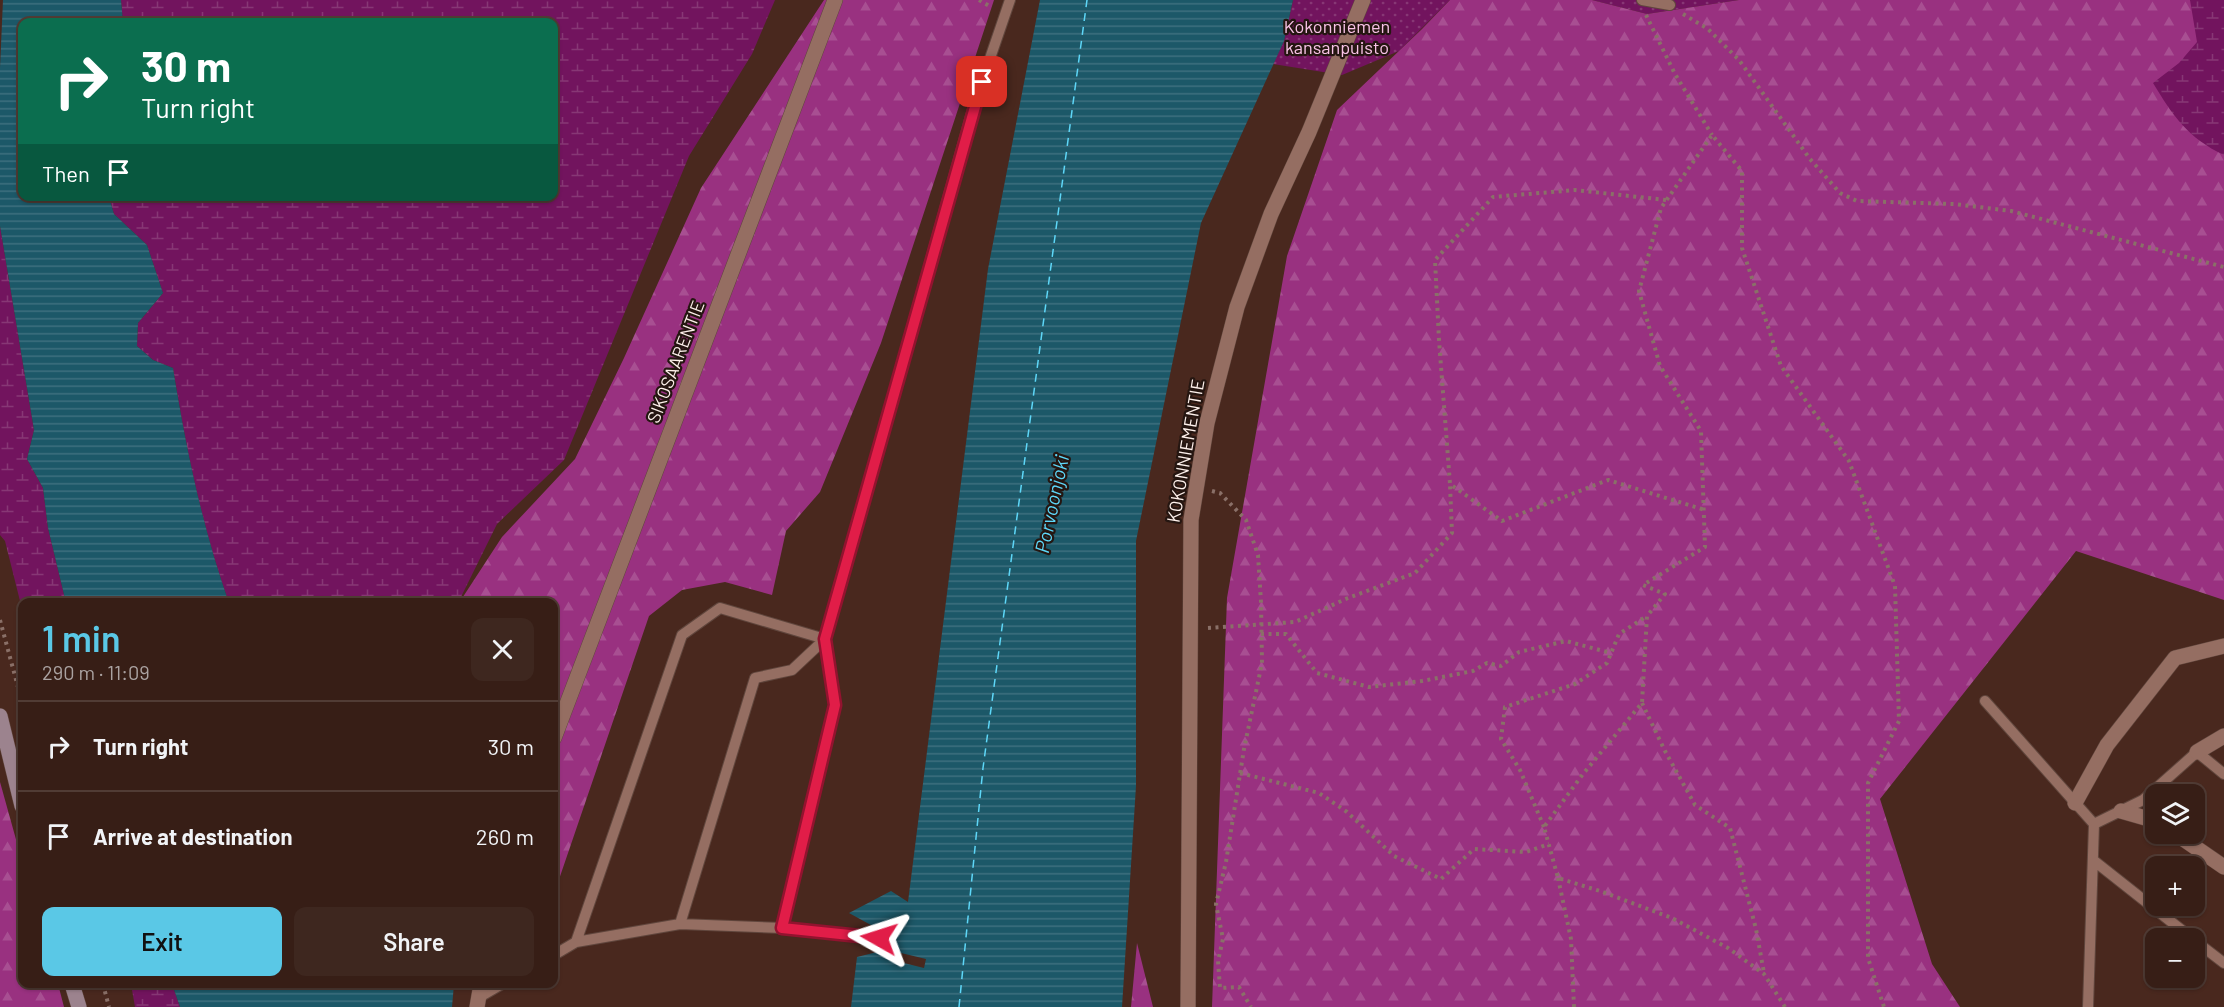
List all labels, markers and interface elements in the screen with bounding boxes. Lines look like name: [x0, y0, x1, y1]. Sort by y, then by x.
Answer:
park label: Kokonniemen kansanpuisto: [1284, 15, 1390, 58]
text: 30 m: [141, 40, 231, 90]
icon: right: [42, 42, 120, 120]
pin: [956, 56, 1007, 107]
icon: arrive: [965, 65, 998, 98]
text: Turn right: [141, 91, 255, 123]
icon: arrive: [102, 156, 135, 189]
text: Then: [42, 160, 90, 186]
street label: SIKOSAARENTIE: [642, 297, 709, 426]
street label: KOKONNIEMENTIE: [1162, 377, 1208, 524]
water label: Porvoonjoki: [1029, 452, 1073, 555]
text: 1 min: [42, 616, 121, 659]
button: close: [471, 618, 534, 681]
text: 290 m · 11:09: [42, 660, 150, 684]
icon: right: [42, 730, 75, 763]
text: Turn right: [93, 733, 188, 759]
text: 30 m: [488, 733, 534, 759]
map controls: [2145, 784, 2205, 988]
button: layers: [2145, 784, 2205, 844]
icon: arrive: [42, 820, 75, 853]
text: Arrive at destination: [93, 823, 292, 849]
text: 260 m: [476, 823, 534, 849]
button: +: [2145, 856, 2205, 916]
position arrow: [847, 906, 911, 970]
button: Exit: [42, 907, 282, 976]
button: Share: [294, 907, 534, 976]
button: −: [2145, 928, 2205, 988]

